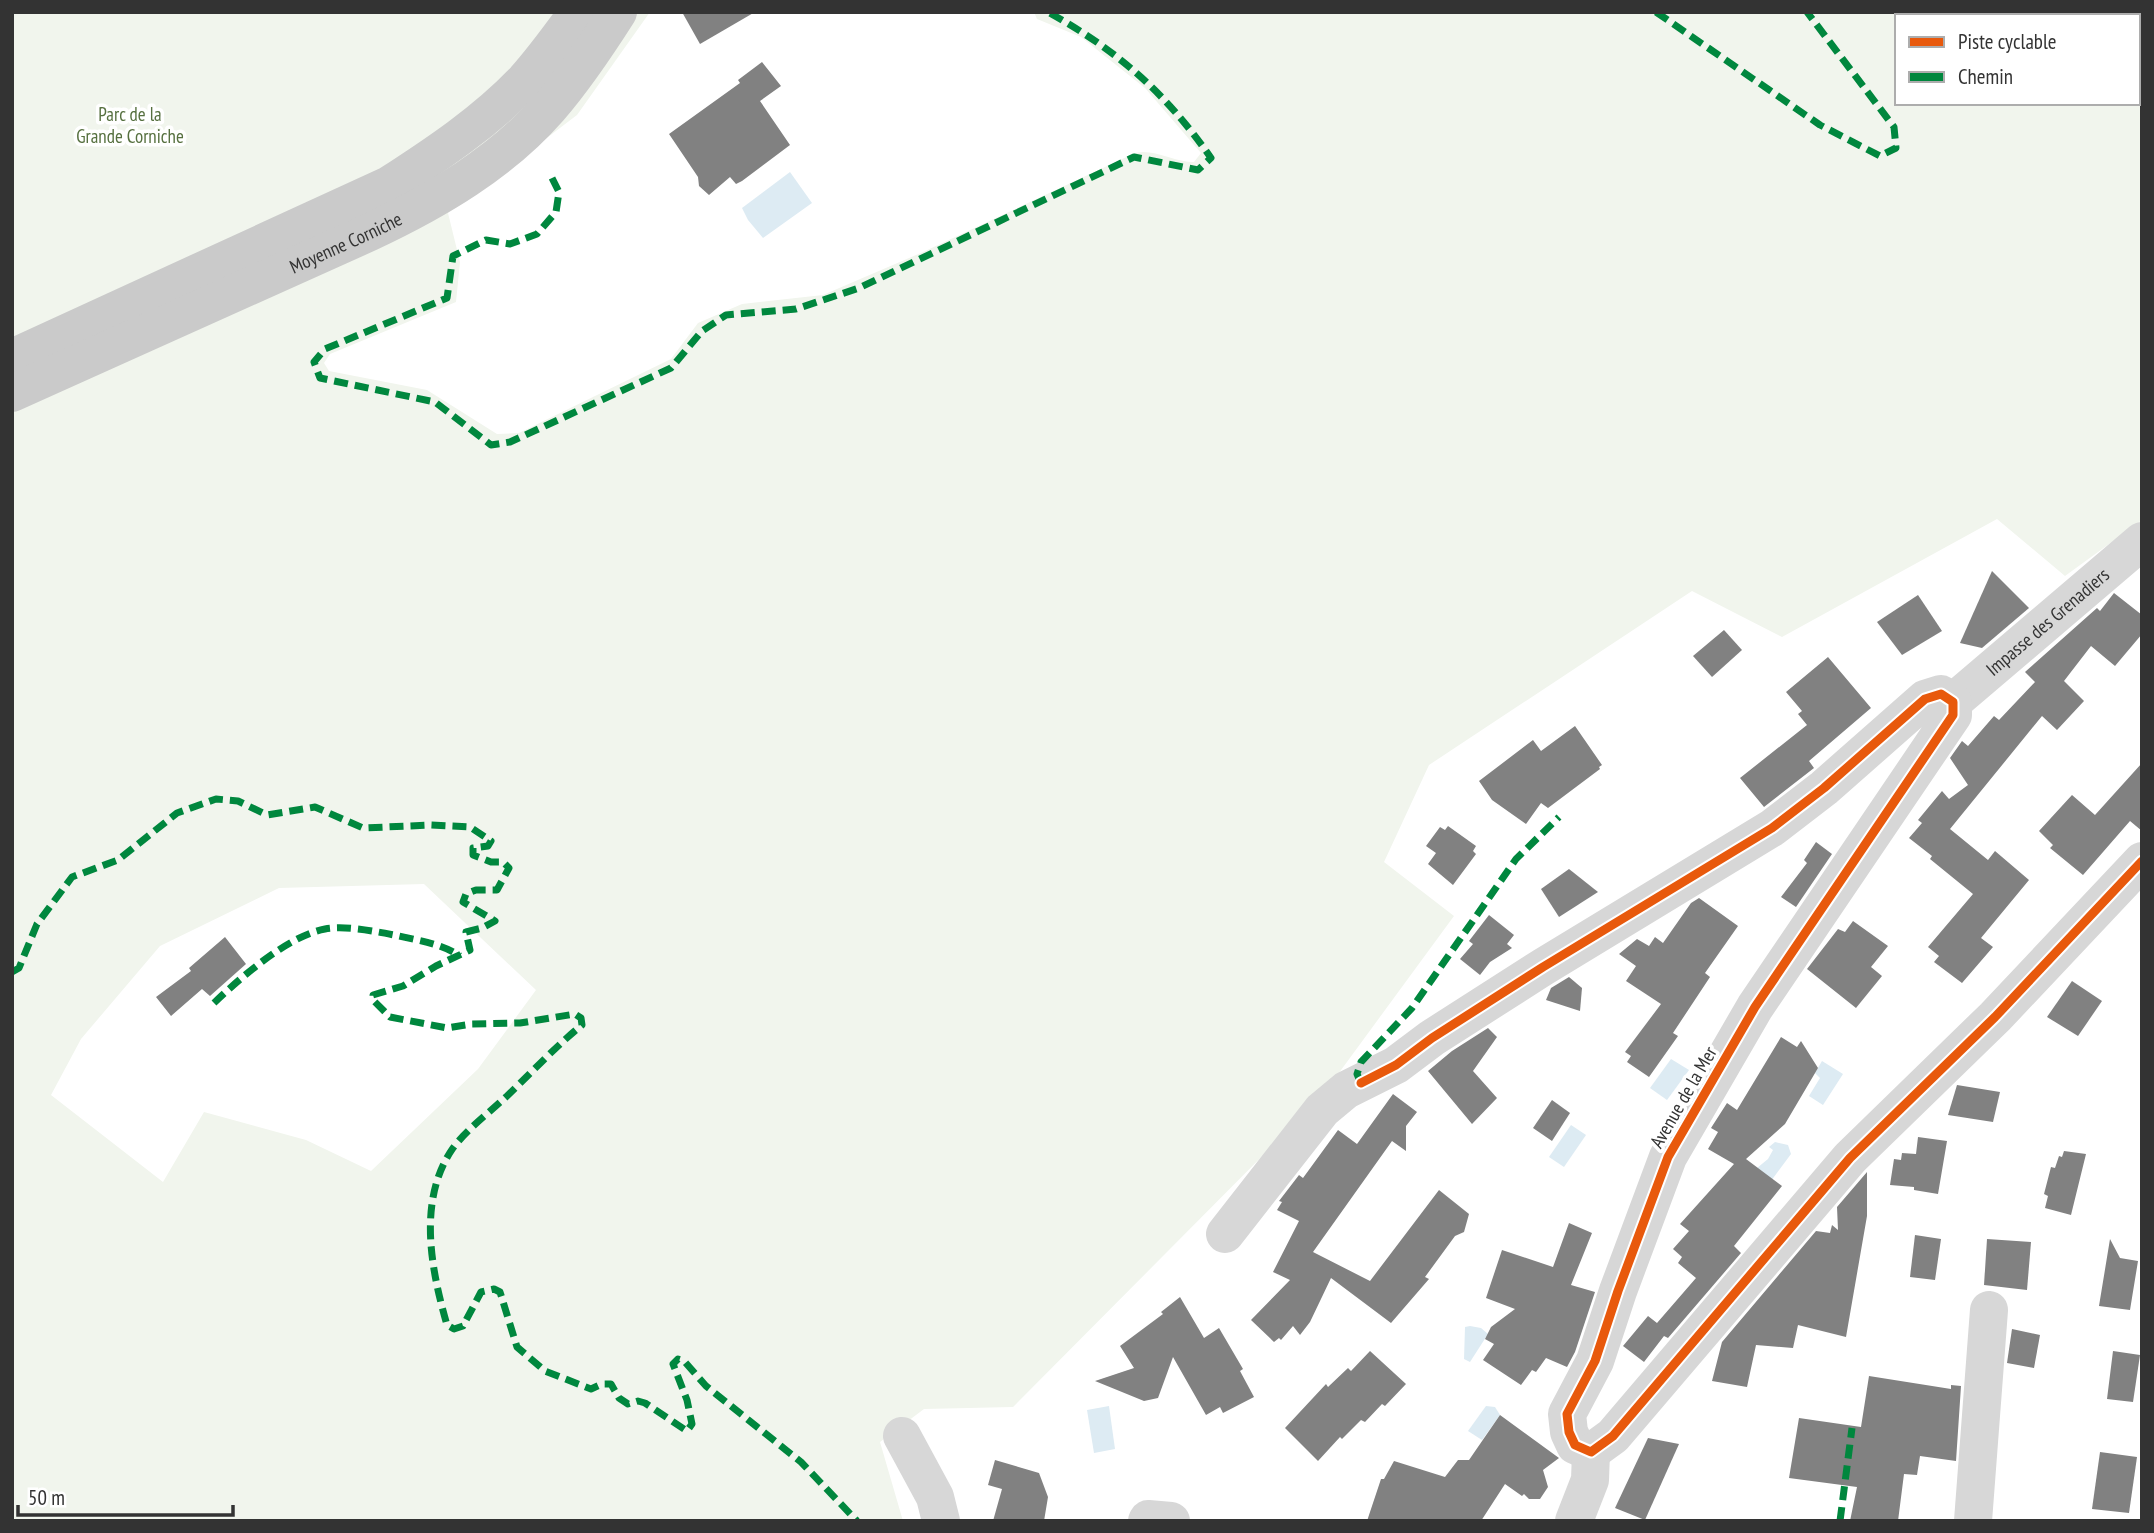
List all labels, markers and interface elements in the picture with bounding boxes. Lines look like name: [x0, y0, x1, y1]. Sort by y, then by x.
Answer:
legend: [1895, 14, 2140, 105]
text: Piste cyclable: [1958, 28, 2056, 55]
text: Chemin: [1958, 63, 2013, 90]
park label: Parc de la Grande Corniche: [76, 102, 184, 148]
street label: Moyenne Corniche: [286, 206, 406, 279]
street label: Impasse des Grenadiers: [1981, 562, 2114, 681]
street label: Avenue de la Mer: [1644, 1041, 1722, 1152]
scale bar: [18, 1474, 233, 1518]
text: 50 m: [28, 1484, 65, 1511]

